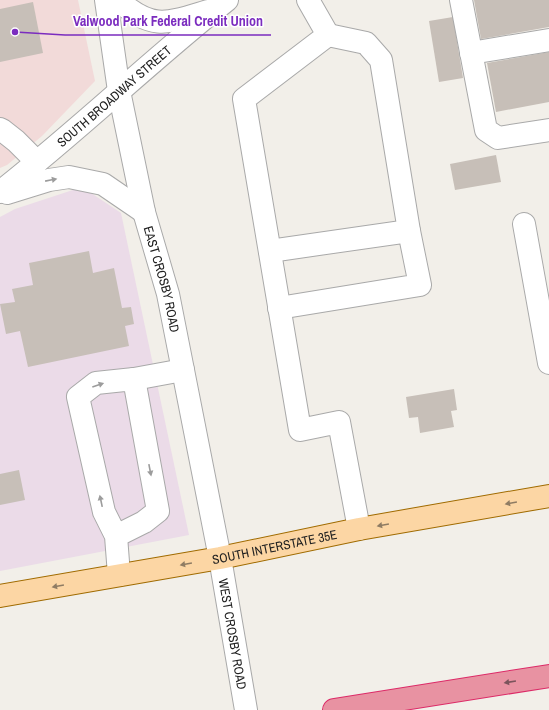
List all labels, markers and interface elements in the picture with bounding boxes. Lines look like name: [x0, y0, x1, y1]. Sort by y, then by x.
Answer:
callout: Valwood Park Federal Credit Union: [65, 9, 271, 35]
text: Valwood Park Federal Credit Union: [73, 12, 263, 30]
street label: SOUTH BROADWAY STREET: [53, 41, 175, 150]
one-way arrow: [44, 177, 57, 183]
street label: EAST CROSBY ROAD: [140, 224, 184, 334]
one-way arrow: [92, 381, 104, 388]
one-way arrow: [148, 464, 154, 477]
one-way arrow: [97, 495, 103, 507]
one-way arrow: [504, 500, 517, 506]
one-way arrow: [376, 523, 389, 529]
street label: SOUTH INTERSTATE 35E: [211, 525, 339, 568]
one-way arrow: [180, 561, 192, 567]
street label: WEST CROSBY ROAD: [215, 577, 251, 691]
one-way arrow: [52, 583, 64, 589]
one-way arrow: [504, 679, 517, 685]

